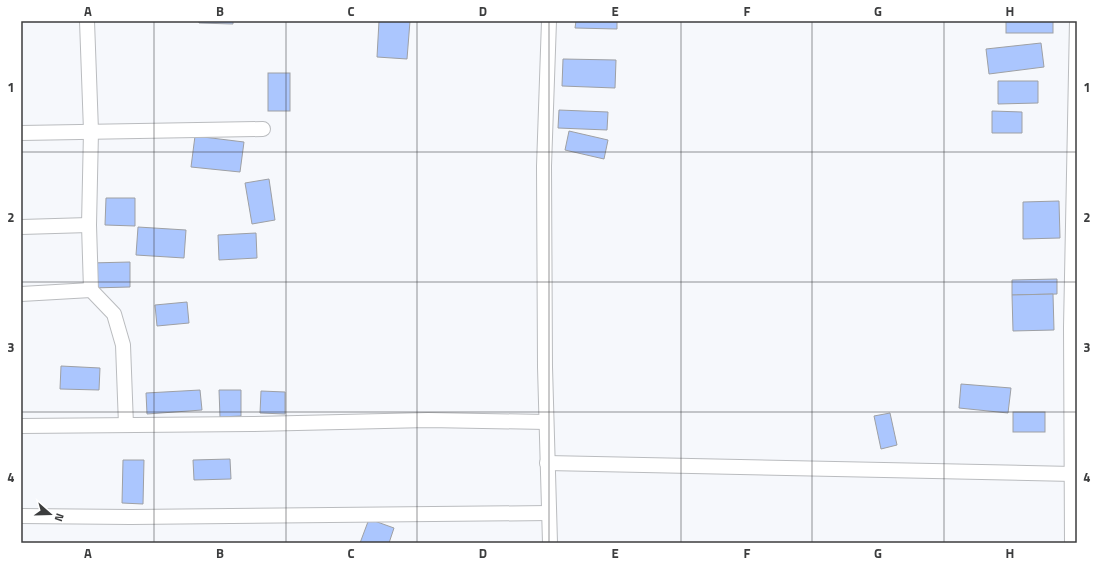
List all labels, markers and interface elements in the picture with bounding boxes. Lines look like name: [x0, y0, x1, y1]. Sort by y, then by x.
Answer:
text: A: [84, 1, 92, 21]
text: B: [216, 1, 224, 21]
text: C: [347, 1, 355, 21]
text: D: [479, 1, 487, 21]
text: E: [611, 1, 619, 21]
text: F: [744, 1, 751, 21]
text: G: [874, 1, 882, 21]
text: H: [1006, 1, 1014, 21]
text: 1: [7, 77, 15, 97]
text: 1: [1083, 77, 1091, 97]
text: 2: [7, 207, 15, 227]
text: 2: [1083, 207, 1091, 227]
text: 3: [7, 337, 15, 357]
text: 3: [1083, 337, 1091, 357]
text: 4: [7, 467, 15, 487]
text: 4: [1083, 467, 1091, 487]
north arrow: [30, 494, 70, 534]
text: N: [51, 511, 68, 524]
text: A: [84, 543, 92, 563]
text: B: [216, 543, 224, 563]
text: C: [347, 543, 355, 563]
text: D: [479, 543, 487, 563]
text: E: [611, 543, 619, 563]
text: F: [744, 543, 751, 563]
text: G: [874, 543, 882, 563]
text: H: [1006, 543, 1014, 563]

